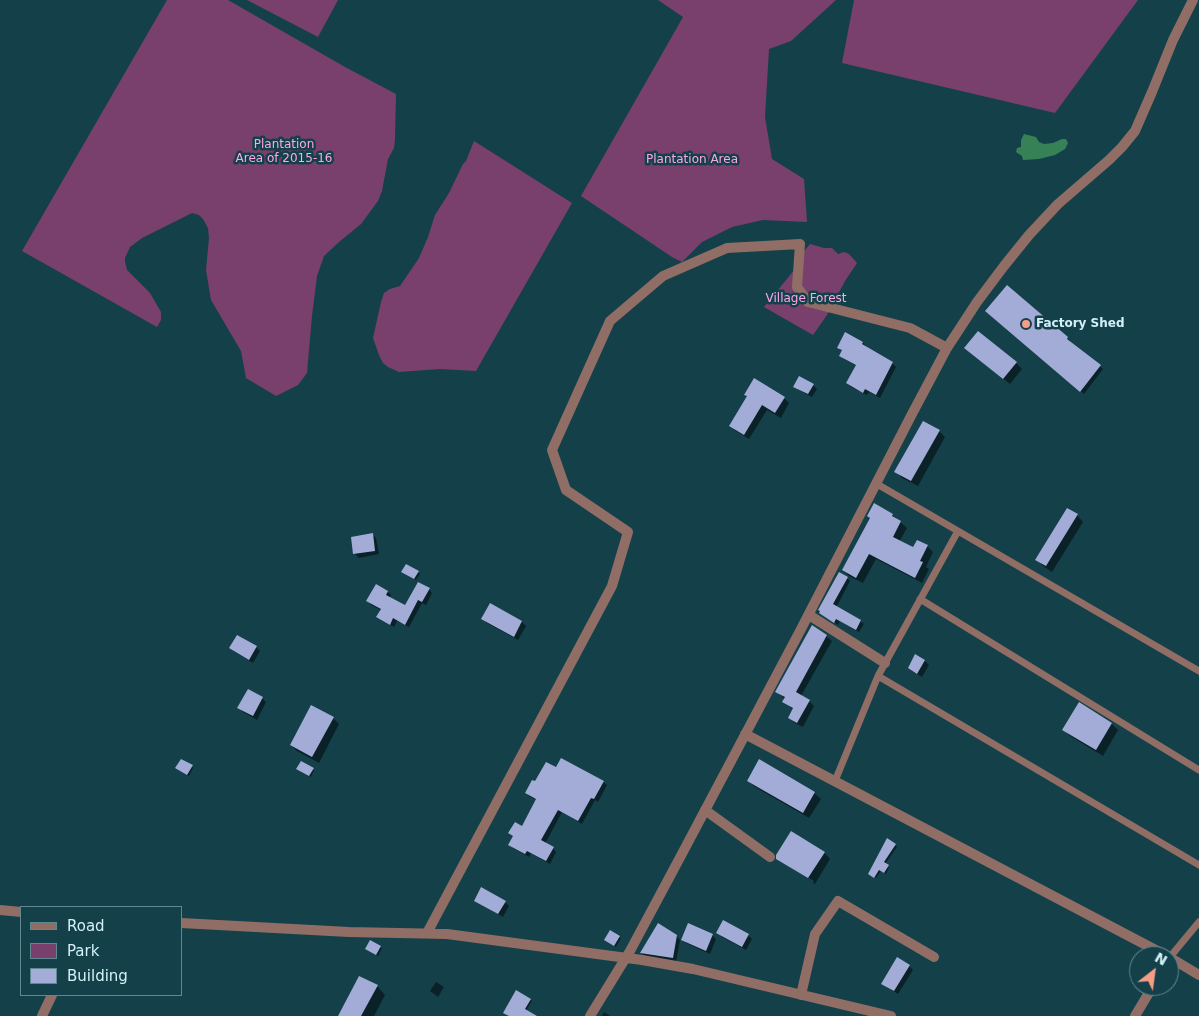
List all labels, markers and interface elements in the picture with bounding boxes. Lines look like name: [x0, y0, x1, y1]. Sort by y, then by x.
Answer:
park label: Plantation Area of 2015-16: [236, 138, 332, 166]
park label: Plantation Area: [646, 153, 738, 167]
park label: Village Forest: [766, 292, 846, 306]
place label: Factory Shed: [1036, 317, 1125, 331]
marker: Factory Shed: [1020, 318, 1032, 330]
legend: [20, 906, 182, 996]
text: Road: [67, 917, 105, 935]
text: Park: [67, 942, 99, 960]
north arrow: [1129, 946, 1179, 996]
text: N: [1152, 949, 1170, 969]
text: Building: [67, 967, 128, 985]

